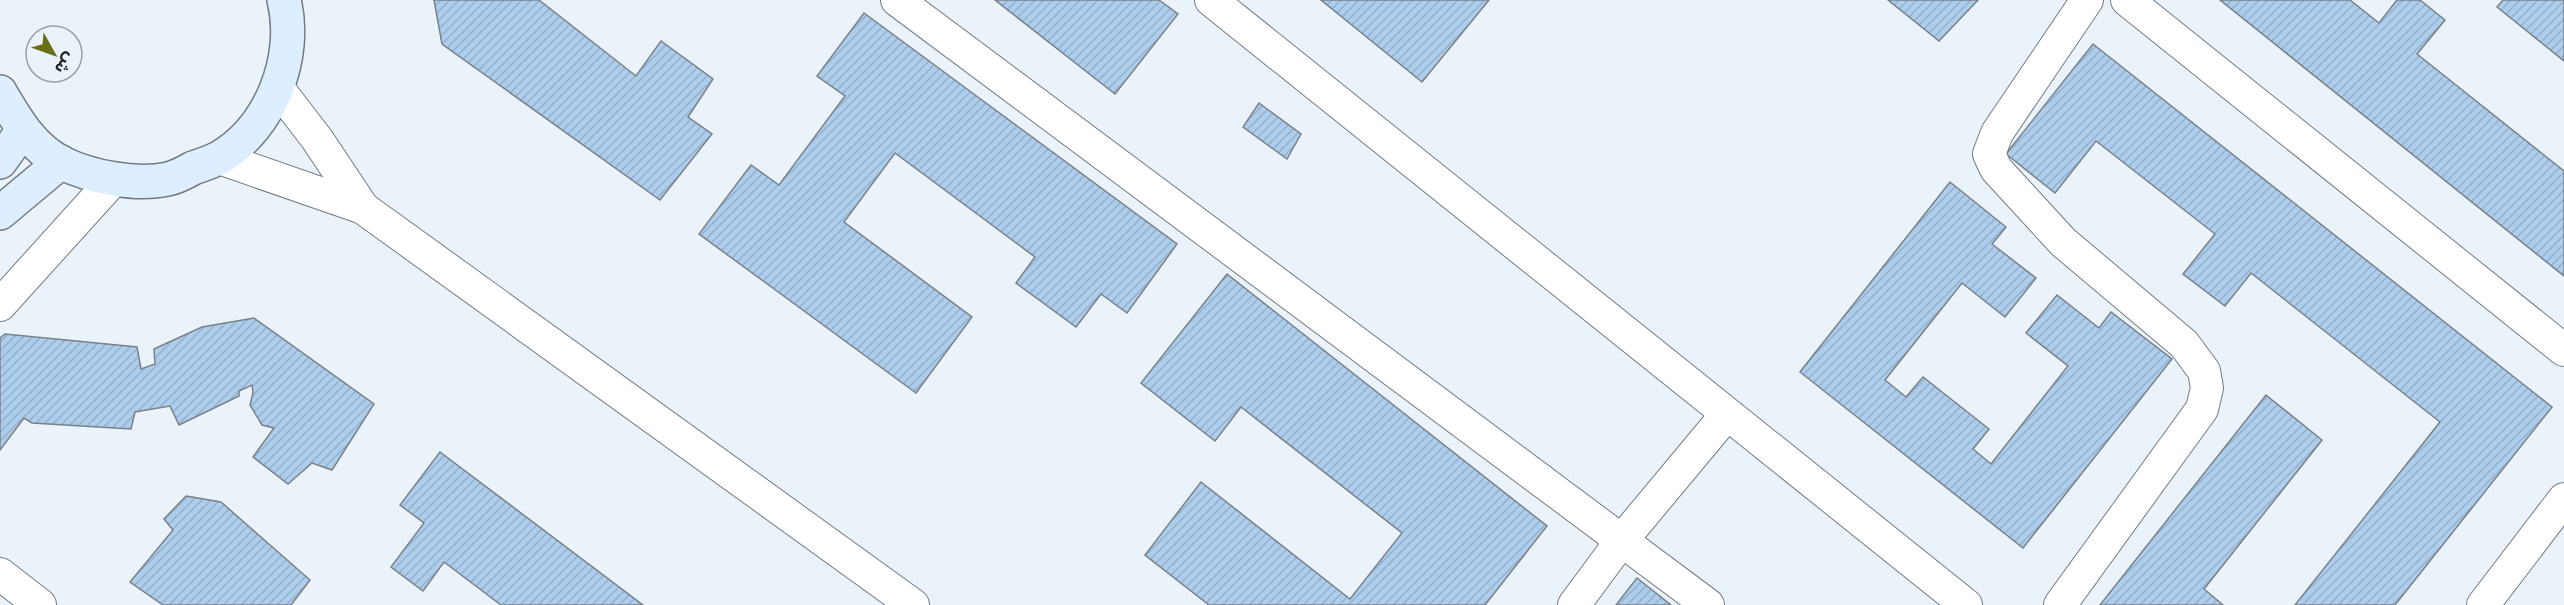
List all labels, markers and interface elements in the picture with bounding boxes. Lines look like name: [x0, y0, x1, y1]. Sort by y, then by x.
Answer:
north arrow: [24, 24, 84, 84]
text: ش: [51, 49, 80, 79]

